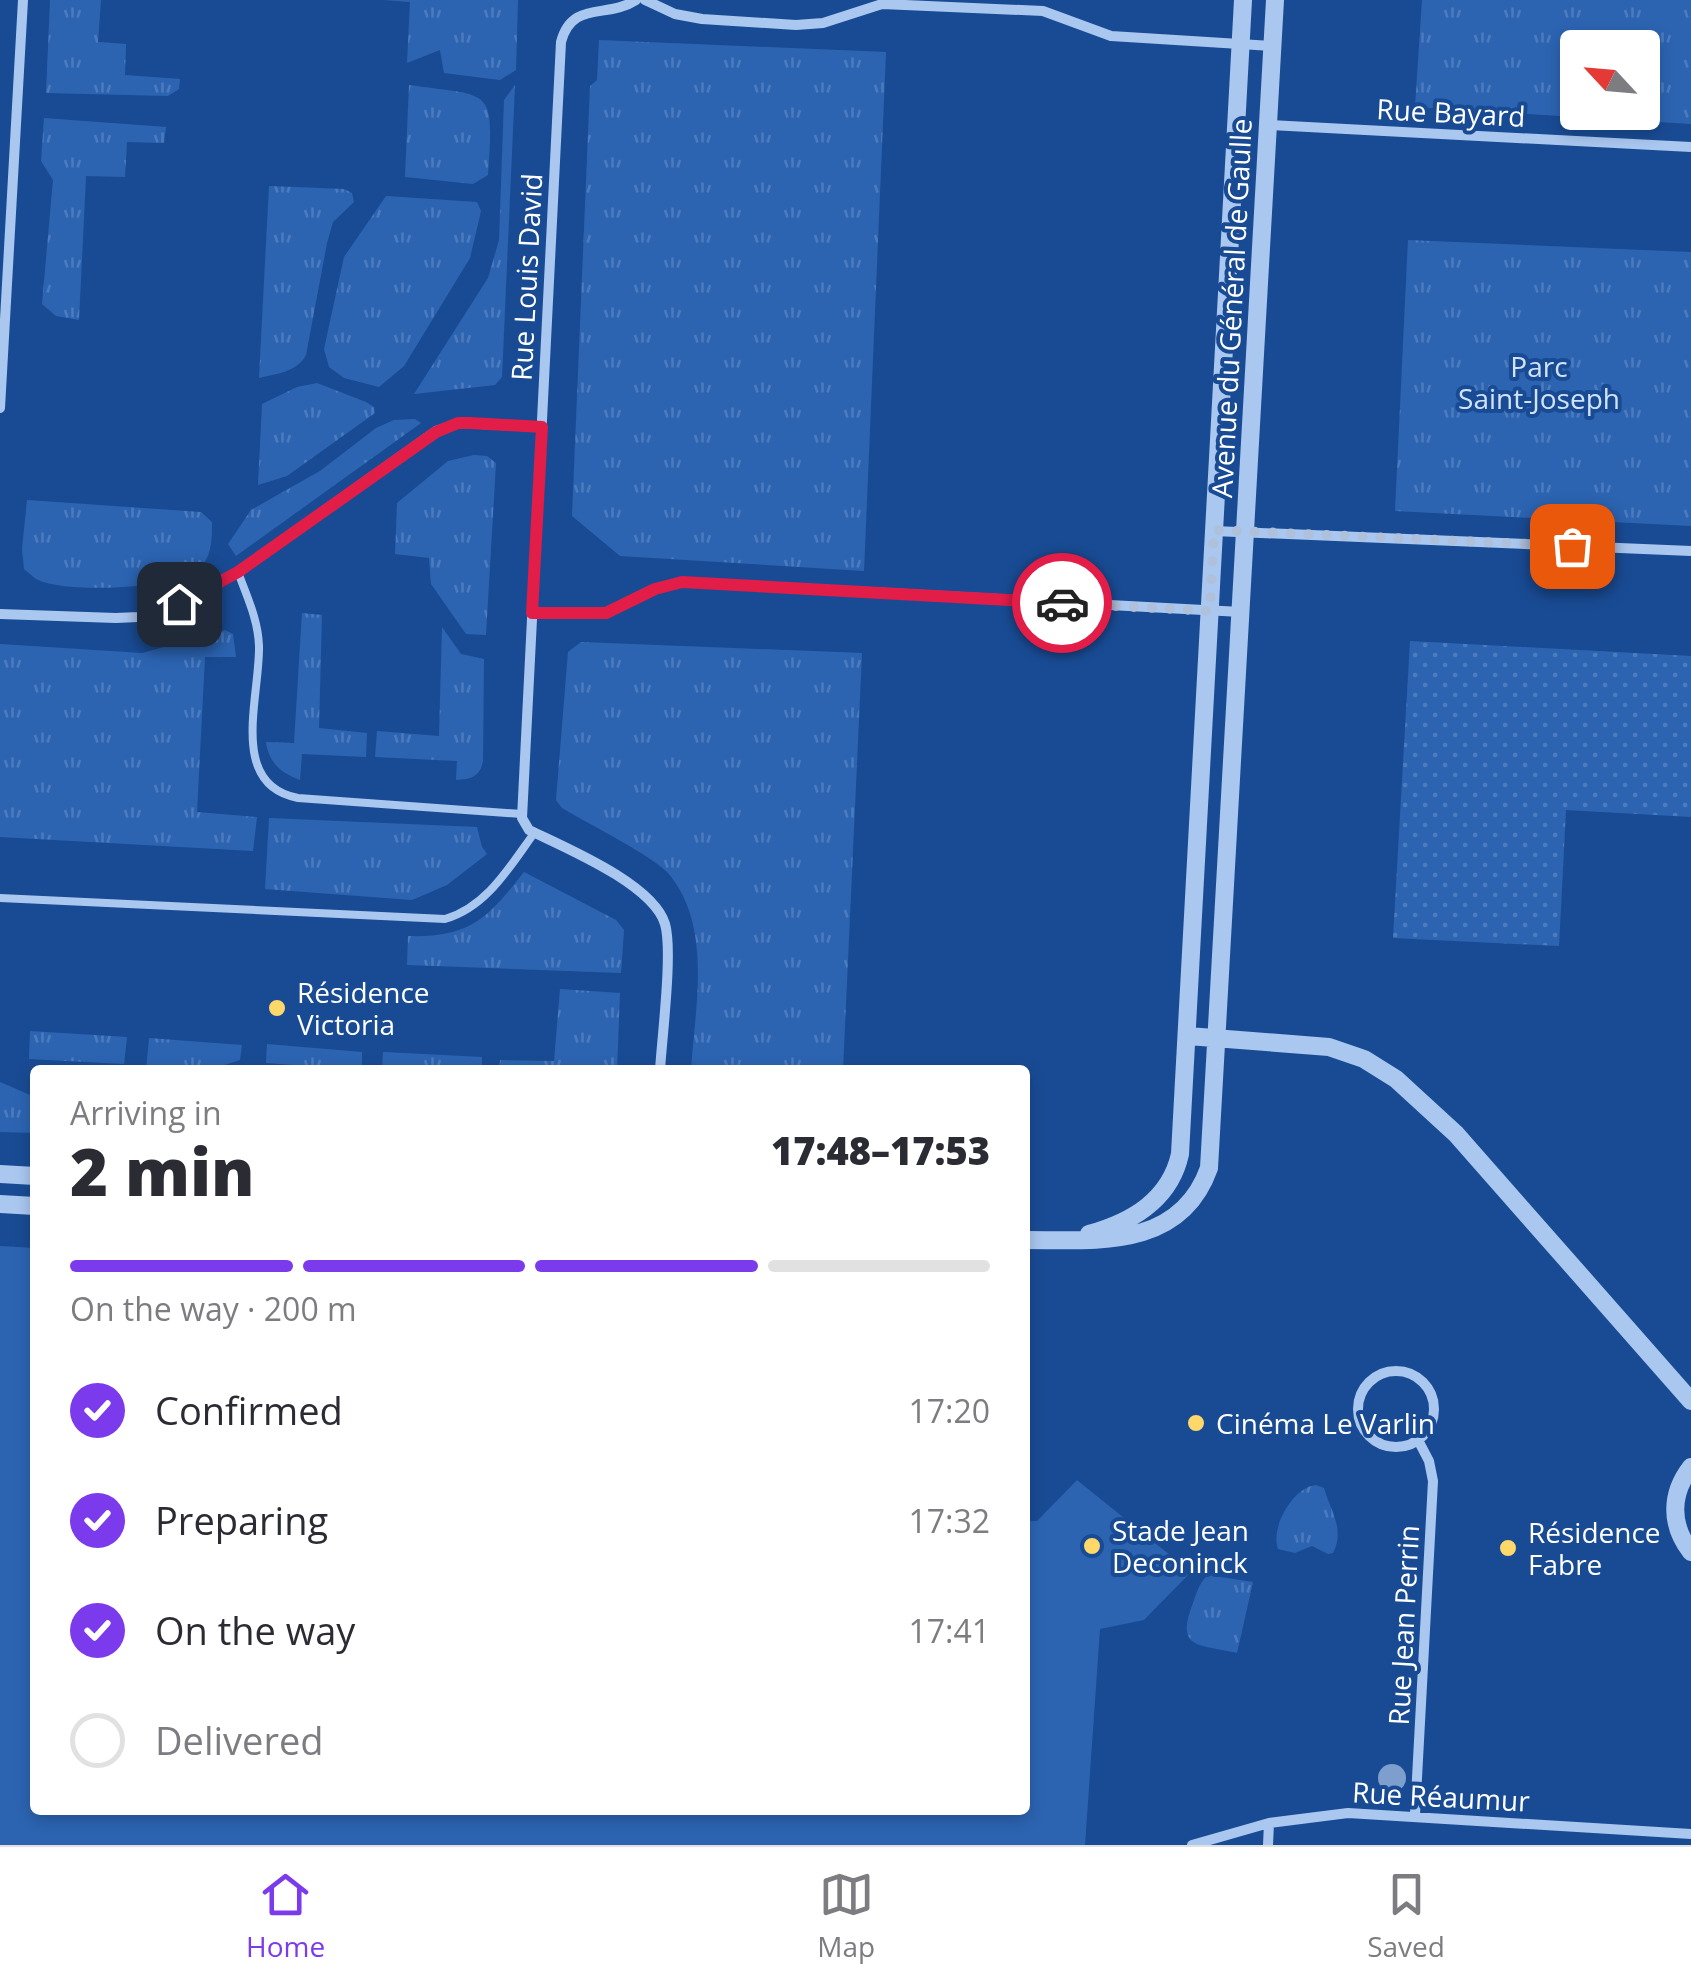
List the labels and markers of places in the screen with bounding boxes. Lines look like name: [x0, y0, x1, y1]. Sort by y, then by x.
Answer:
pin: [1530, 504, 1615, 589]
pin: [137, 562, 222, 647]
place label: Résidence Victoria: [297, 973, 430, 1043]
marker: Résidence Victoria: [266, 997, 288, 1019]
place label: Cinéma Le Varlin: [1216, 1404, 1435, 1442]
marker: Cinéma Le Varlin: [1185, 1412, 1207, 1434]
place label: Stade Jean Deconinck: [1112, 1511, 1249, 1581]
place label: Résidence Fabre: [1528, 1513, 1661, 1583]
marker: Stade Jean Deconinck: [1081, 1535, 1103, 1557]
marker: Résidence Fabre: [1497, 1537, 1519, 1559]

